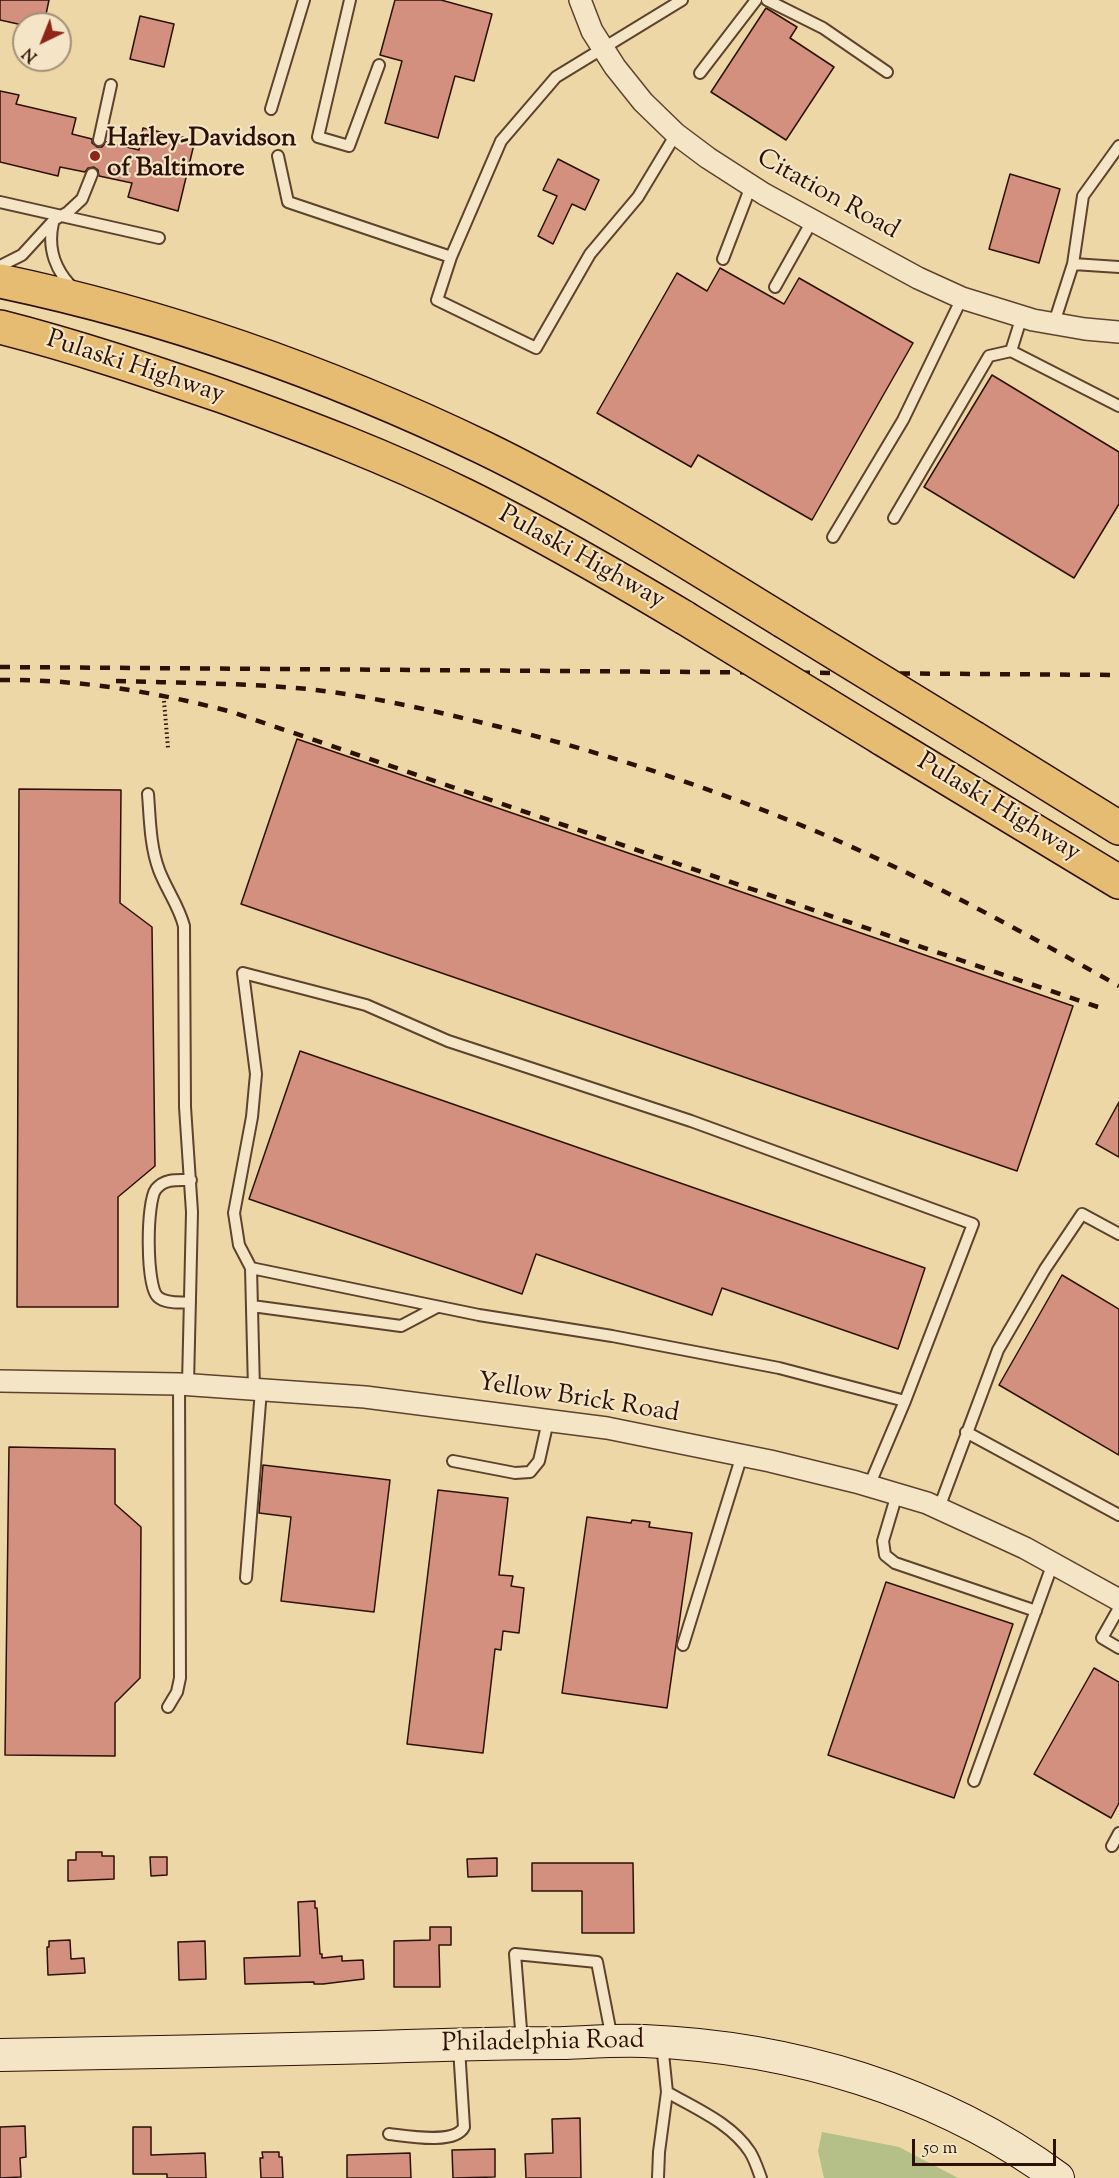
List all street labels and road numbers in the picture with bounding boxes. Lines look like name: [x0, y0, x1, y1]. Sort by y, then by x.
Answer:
street label: Citation Road: [750, 144, 904, 248]
street label: Pulaski Highway: [42, 326, 228, 412]
street label: Pulaski Highway: [492, 500, 670, 618]
street label: Pulaski Highway: [911, 748, 1085, 870]
street label: Yellow Brick Road: [475, 1369, 681, 1431]
street label: Philadelphia Road: [441, 2027, 645, 2061]

